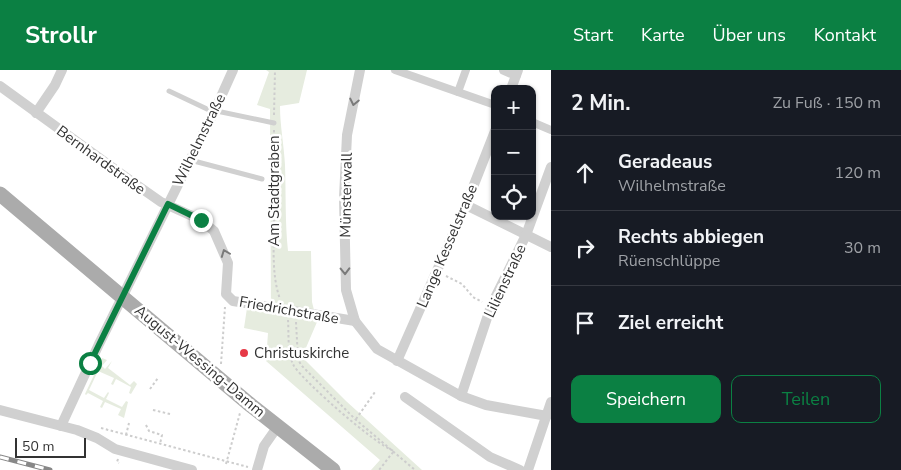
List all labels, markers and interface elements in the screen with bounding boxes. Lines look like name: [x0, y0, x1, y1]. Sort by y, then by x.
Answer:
text: Strollr: [25, 19, 97, 51]
text: Start: [573, 23, 613, 47]
text: Karte: [641, 23, 685, 47]
text: Über uns: [713, 23, 786, 47]
text: Kontakt: [814, 23, 876, 47]
map controls: [491, 85, 536, 220]
button: +: [491, 85, 536, 130]
text: 2 Min.: [571, 89, 630, 117]
street label: Wilhelmstraße: [168, 90, 230, 190]
text: Zu Fuß · 150 m: [773, 92, 881, 114]
one-way arrow: [349, 98, 359, 107]
street label: Bernhardstraße: [53, 121, 150, 199]
button: −: [491, 130, 536, 175]
street label: Am Stadtgraben: [264, 135, 284, 247]
text: Geradeaus: [618, 149, 712, 175]
street label: Münsterwall: [335, 152, 357, 238]
icon: ahead: [571, 159, 599, 187]
text: 120 m: [834, 162, 881, 184]
button: locate: [491, 175, 536, 220]
text: Wilhelmstraße: [618, 175, 726, 197]
street label: Lange Kesselstraße: [412, 181, 482, 311]
route end: [190, 209, 213, 232]
text: Rechts abbiegen: [618, 224, 764, 250]
icon: right: [571, 234, 599, 262]
text: 30 m: [844, 237, 881, 259]
street label: Lilienstraße: [479, 241, 531, 321]
one-way arrow: [221, 250, 231, 258]
text: Rüenschlüppe: [618, 250, 720, 272]
one-way arrow: [340, 268, 350, 275]
street label: Friedrichstraße: [238, 291, 340, 329]
street label: August-Wessing-Damm: [131, 301, 269, 421]
icon: arrive: [571, 309, 599, 337]
text: Ziel erreicht: [618, 310, 723, 336]
place label: Christuskirche: [254, 343, 349, 363]
marker: Christuskirche: [238, 347, 250, 359]
route start: [79, 352, 102, 375]
button: Speichern: [571, 375, 721, 423]
button: Teilen: [731, 375, 881, 423]
scale bar: [15, 435, 86, 458]
text: 50 m: [22, 437, 54, 456]

